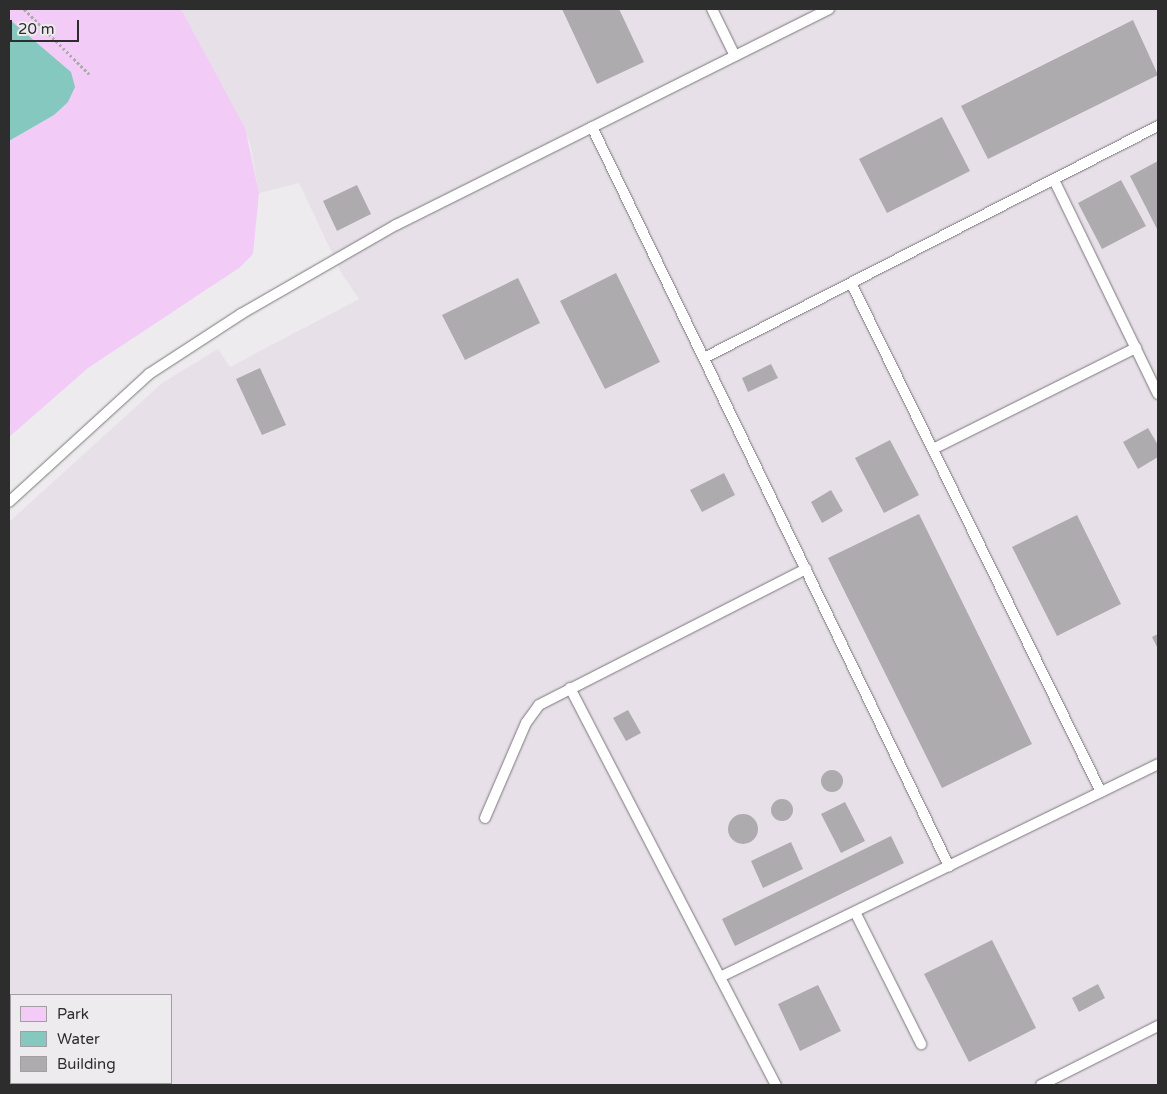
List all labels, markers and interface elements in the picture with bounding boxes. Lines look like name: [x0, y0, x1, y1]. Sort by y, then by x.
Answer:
scale bar: [12, 10, 81, 42]
text: 20 m: [18, 20, 55, 38]
legend: [10, 994, 172, 1084]
text: Park: [57, 1005, 89, 1023]
text: Water: [57, 1030, 100, 1048]
text: Building: [57, 1055, 116, 1073]

